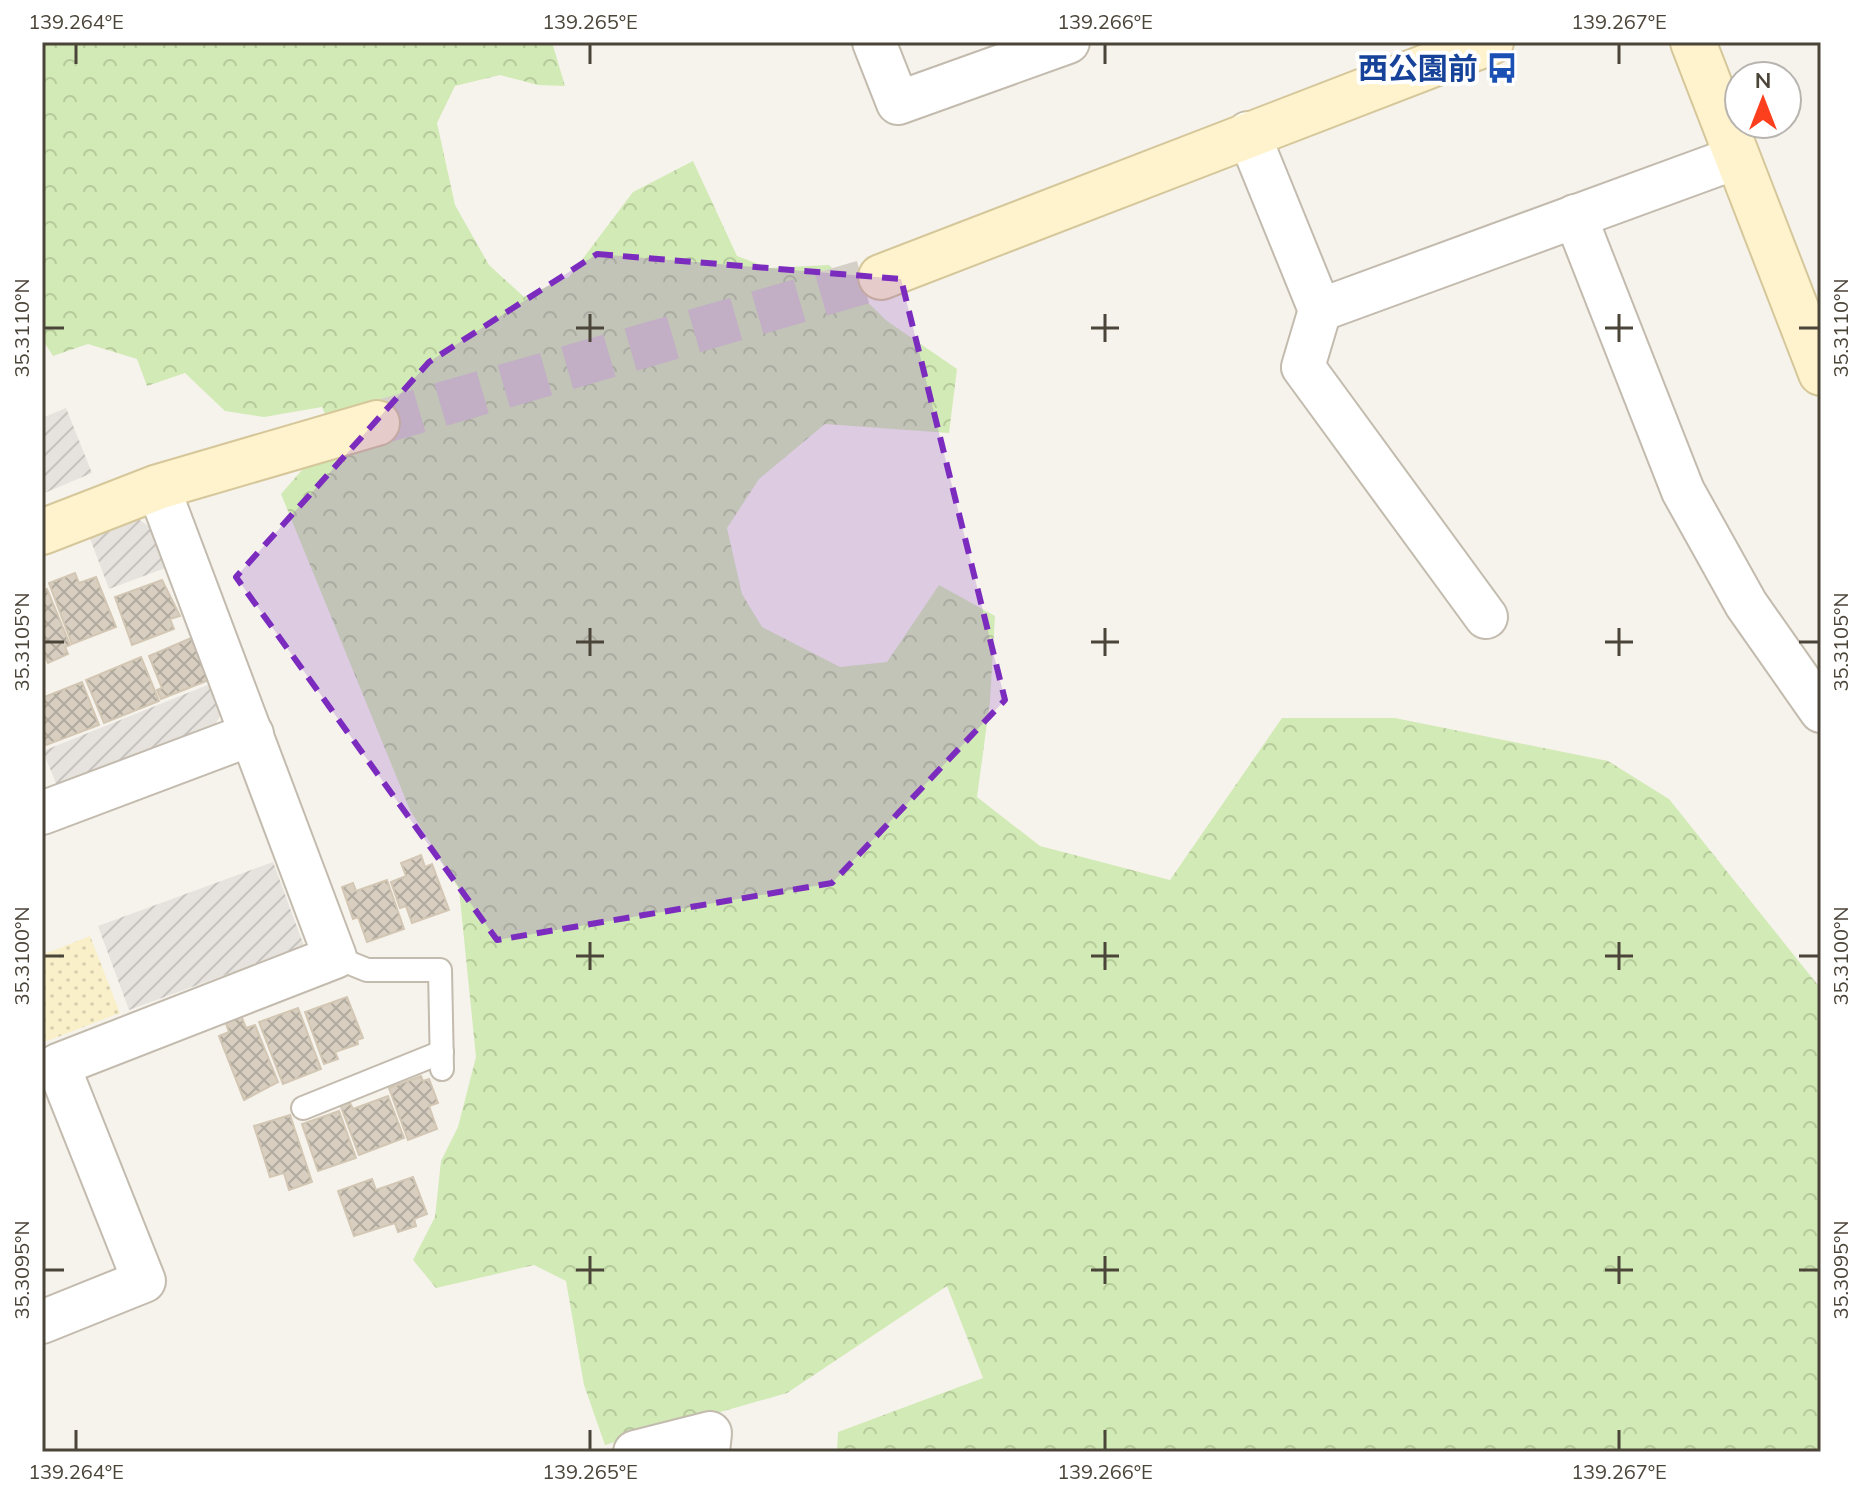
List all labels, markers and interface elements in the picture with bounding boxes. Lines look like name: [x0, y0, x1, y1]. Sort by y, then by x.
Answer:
text: 139.264°E: [28, 9, 124, 34]
text: 139.265°E: [542, 9, 638, 34]
text: 139.266°E: [1057, 9, 1153, 34]
text: 139.267°E: [1571, 9, 1667, 34]
place label: 西公園前: [1358, 49, 1478, 87]
bus stop icon: 西公園前: [1485, 51, 1519, 85]
north arrow: [1723, 60, 1803, 140]
text: N: [1755, 66, 1771, 94]
text: 35.3110°N: [9, 279, 34, 377]
text: 35.3110°N: [1828, 279, 1853, 377]
text: 35.3105°N: [9, 593, 34, 691]
text: 35.3105°N: [1828, 593, 1853, 691]
text: 35.3100°N: [9, 907, 34, 1005]
text: 35.3100°N: [1828, 907, 1853, 1005]
text: 35.3095°N: [9, 1221, 34, 1319]
text: 35.3095°N: [1828, 1221, 1853, 1319]
text: 139.264°E: [28, 1459, 124, 1484]
text: 139.265°E: [542, 1459, 638, 1484]
text: 139.266°E: [1057, 1459, 1153, 1484]
text: 139.267°E: [1571, 1459, 1667, 1484]

